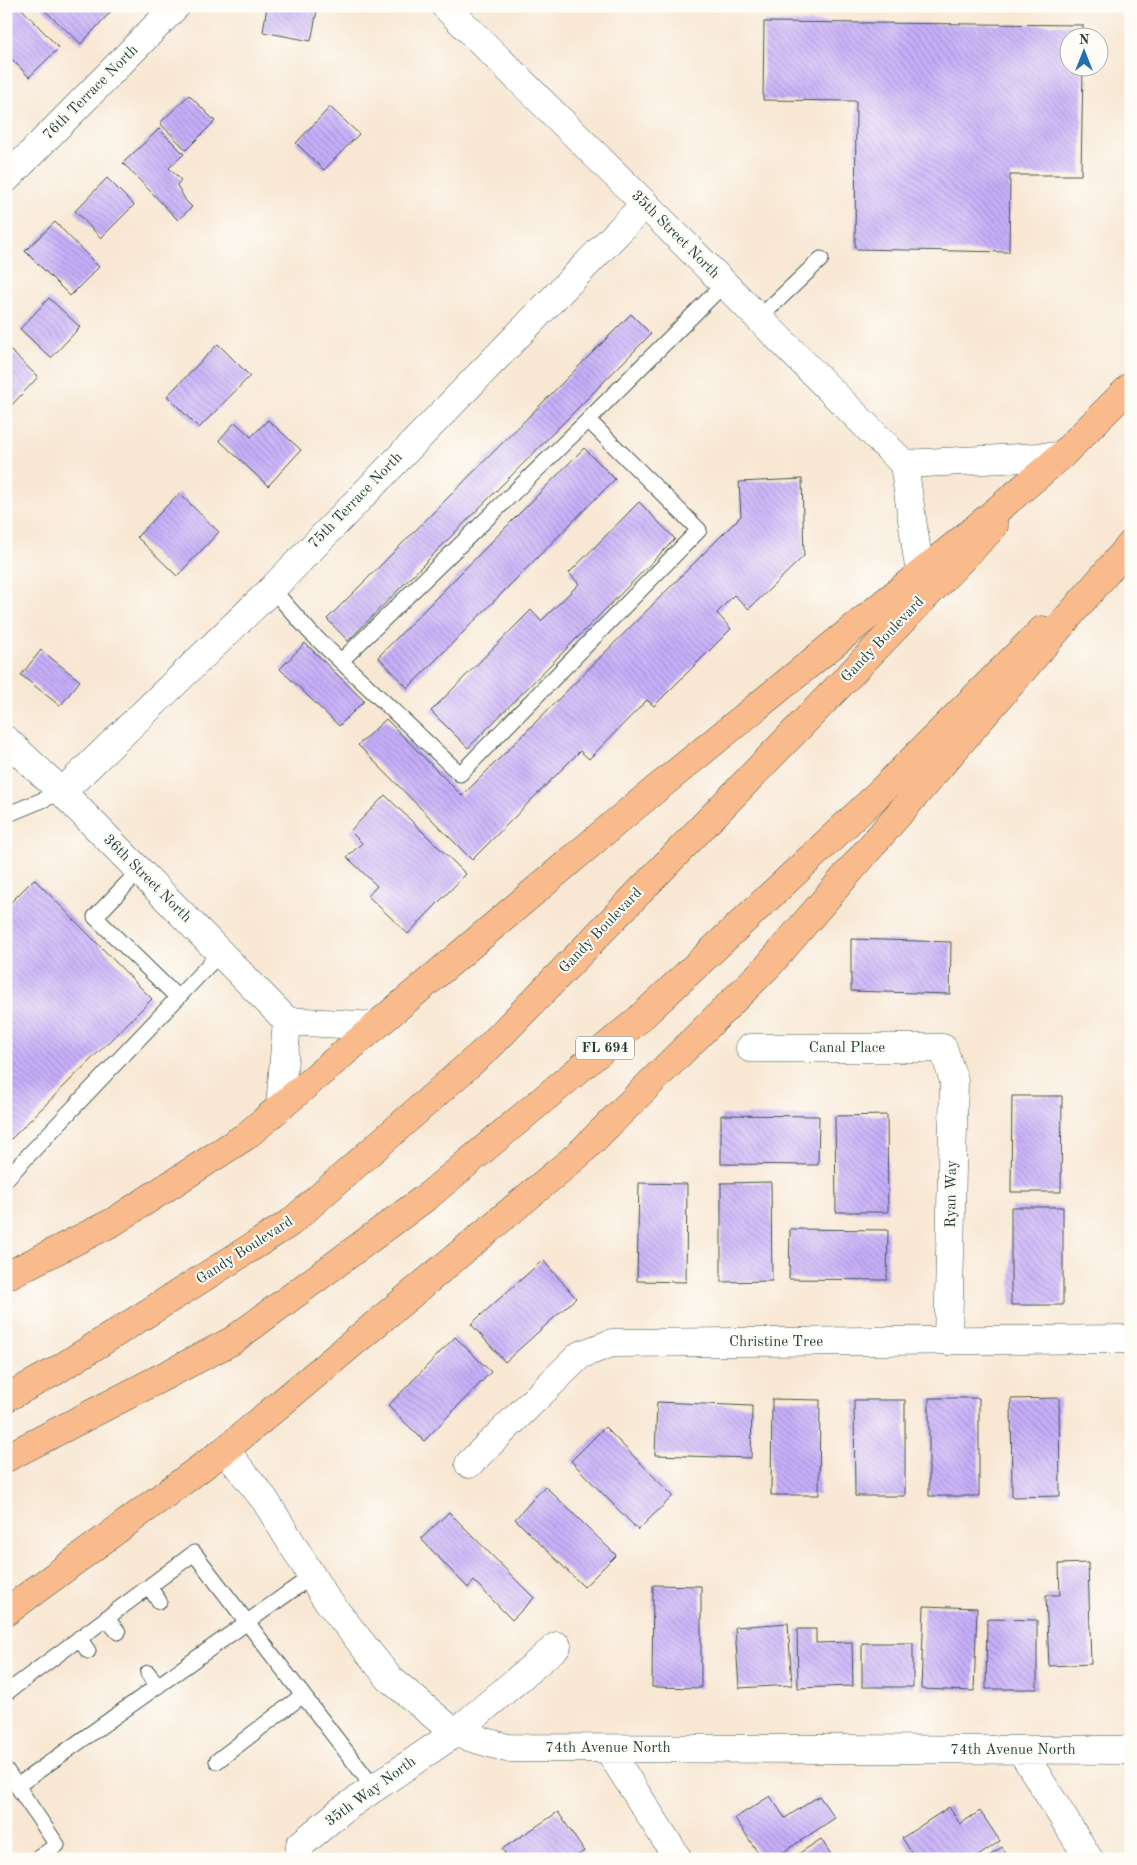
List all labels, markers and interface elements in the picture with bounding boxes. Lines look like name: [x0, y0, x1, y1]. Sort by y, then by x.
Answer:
north arrow: [1060, 28, 1110, 78]
text: N: [1079, 33, 1090, 47]
street label: 76th Terrace North: [41, 43, 141, 143]
street label: 35th Street North: [628, 188, 722, 282]
street label: 75th Terrace North: [306, 450, 406, 552]
street label: Gandy Boulevard: [839, 594, 927, 685]
street label: 36th Street North: [100, 832, 194, 926]
street label: Gandy Boulevard: [557, 885, 645, 976]
road number: FL 694: [576, 1036, 634, 1060]
street label: Canal Place: [809, 1041, 885, 1056]
street label: Ryan Way: [944, 1160, 960, 1228]
street label: Gandy Boulevard: [194, 1214, 296, 1288]
street label: Christine Tree: [729, 1335, 823, 1350]
street label: 74th Avenue North: [545, 1741, 671, 1756]
street label: 74th Avenue North: [950, 1743, 1076, 1758]
street label: 35th Way North: [323, 1754, 419, 1830]

